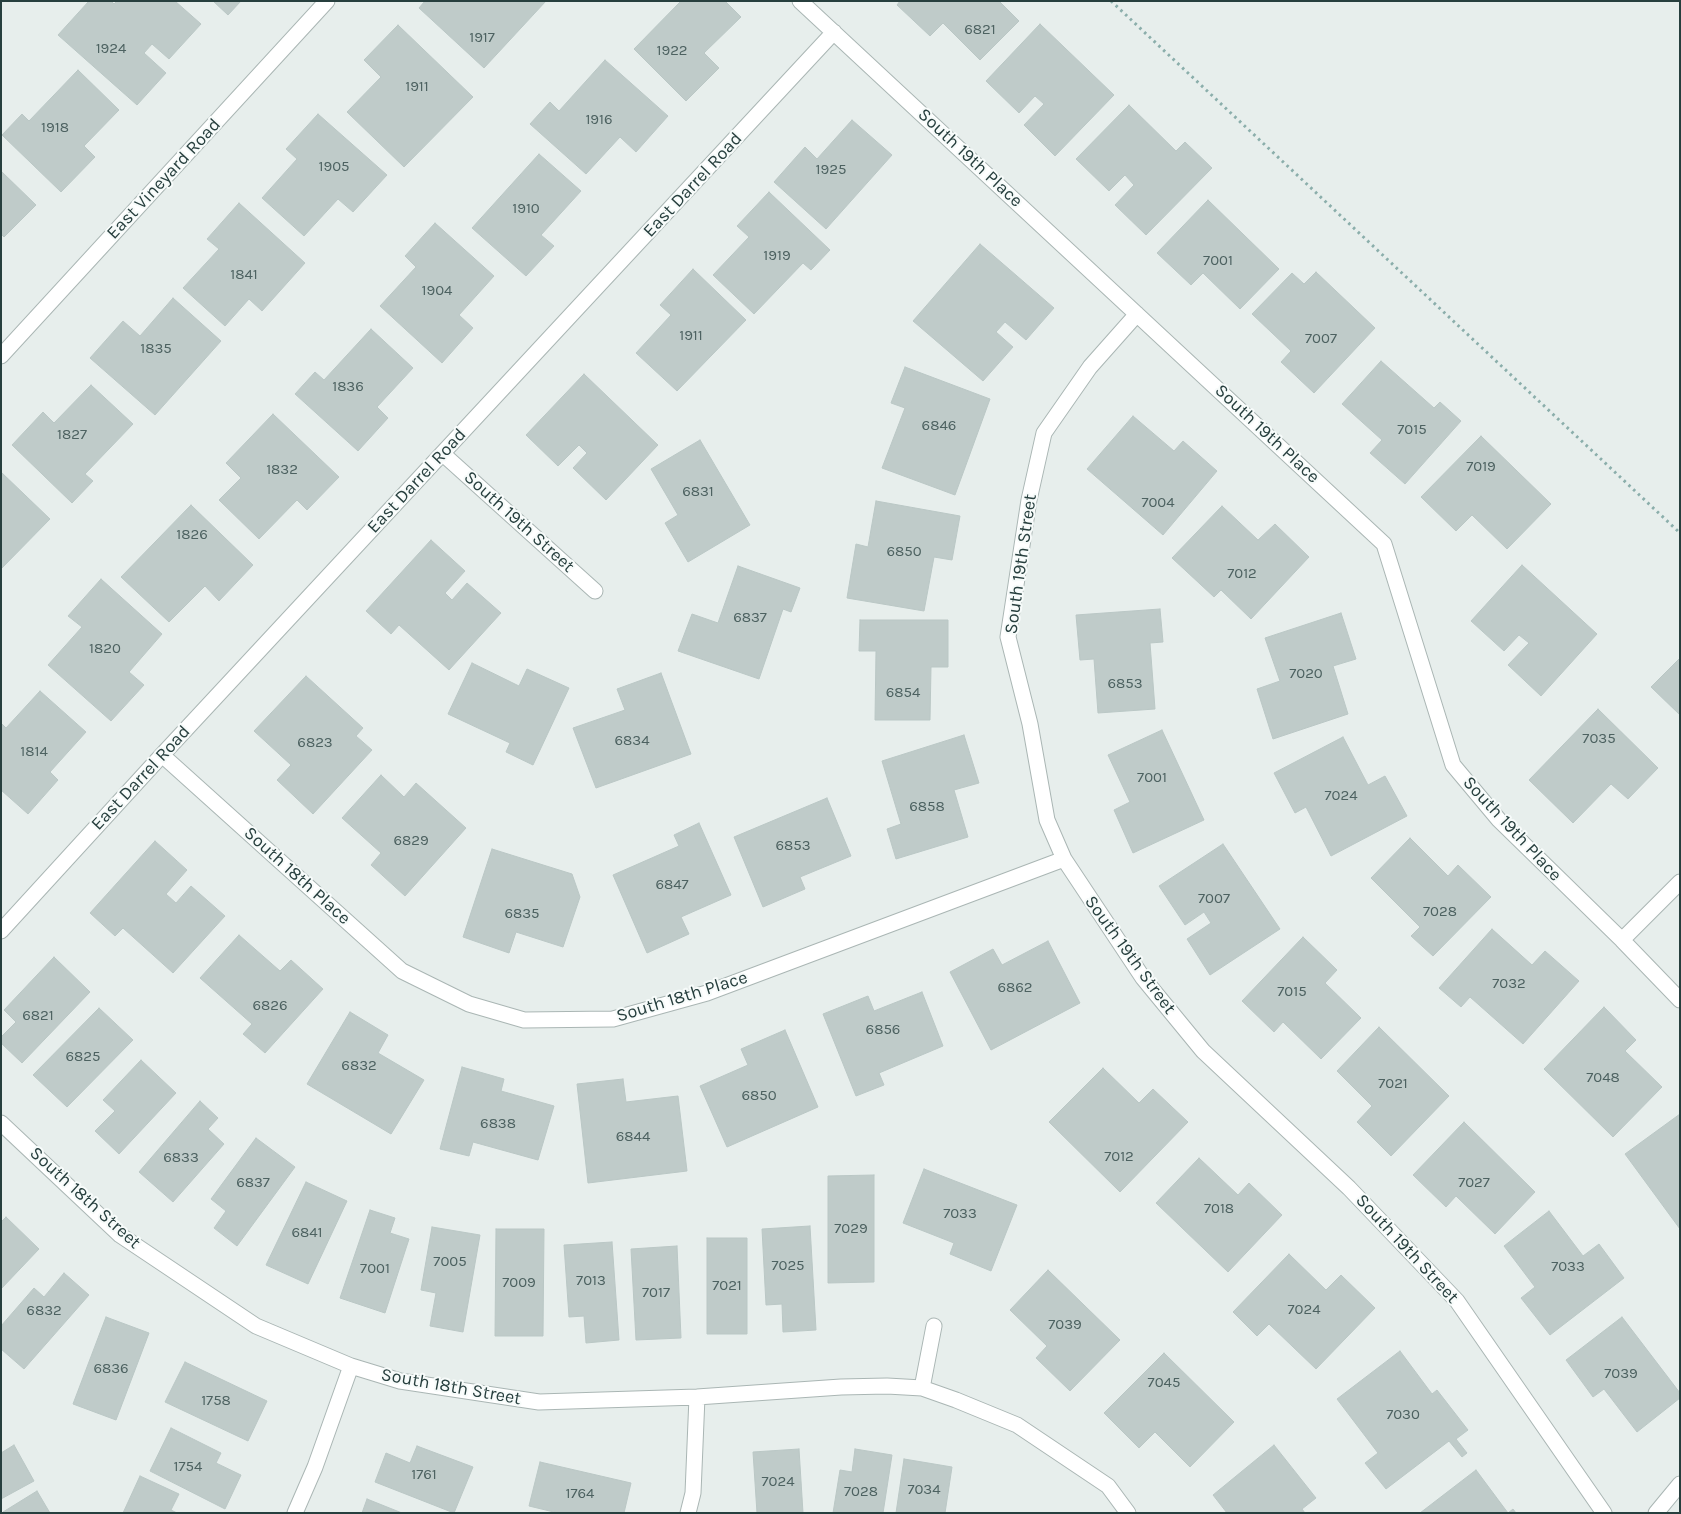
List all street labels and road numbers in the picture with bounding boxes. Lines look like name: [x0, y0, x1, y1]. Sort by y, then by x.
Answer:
street label: South 19th Place: [913, 104, 1027, 212]
street label: East Vineyard Road: [102, 114, 226, 244]
street label: East Darrel Road: [639, 128, 747, 242]
street label: South 19th Place: [1210, 380, 1324, 488]
street label: East Darrel Road: [363, 424, 471, 538]
street label: South 19th Street: [459, 467, 579, 577]
street label: South 19th Street: [1000, 493, 1042, 635]
street label: East Darrel Road: [87, 721, 195, 835]
street label: South 19th Place: [1458, 772, 1566, 886]
street label: South 18th Place: [239, 823, 355, 929]
street label: South 19th Street: [1080, 892, 1180, 1018]
street label: South 18th Place: [614, 967, 750, 1027]
street label: South 18th Street: [25, 1143, 145, 1253]
street label: South 19th Street: [1351, 1190, 1463, 1308]
street label: South 18th Street: [379, 1364, 523, 1410]

